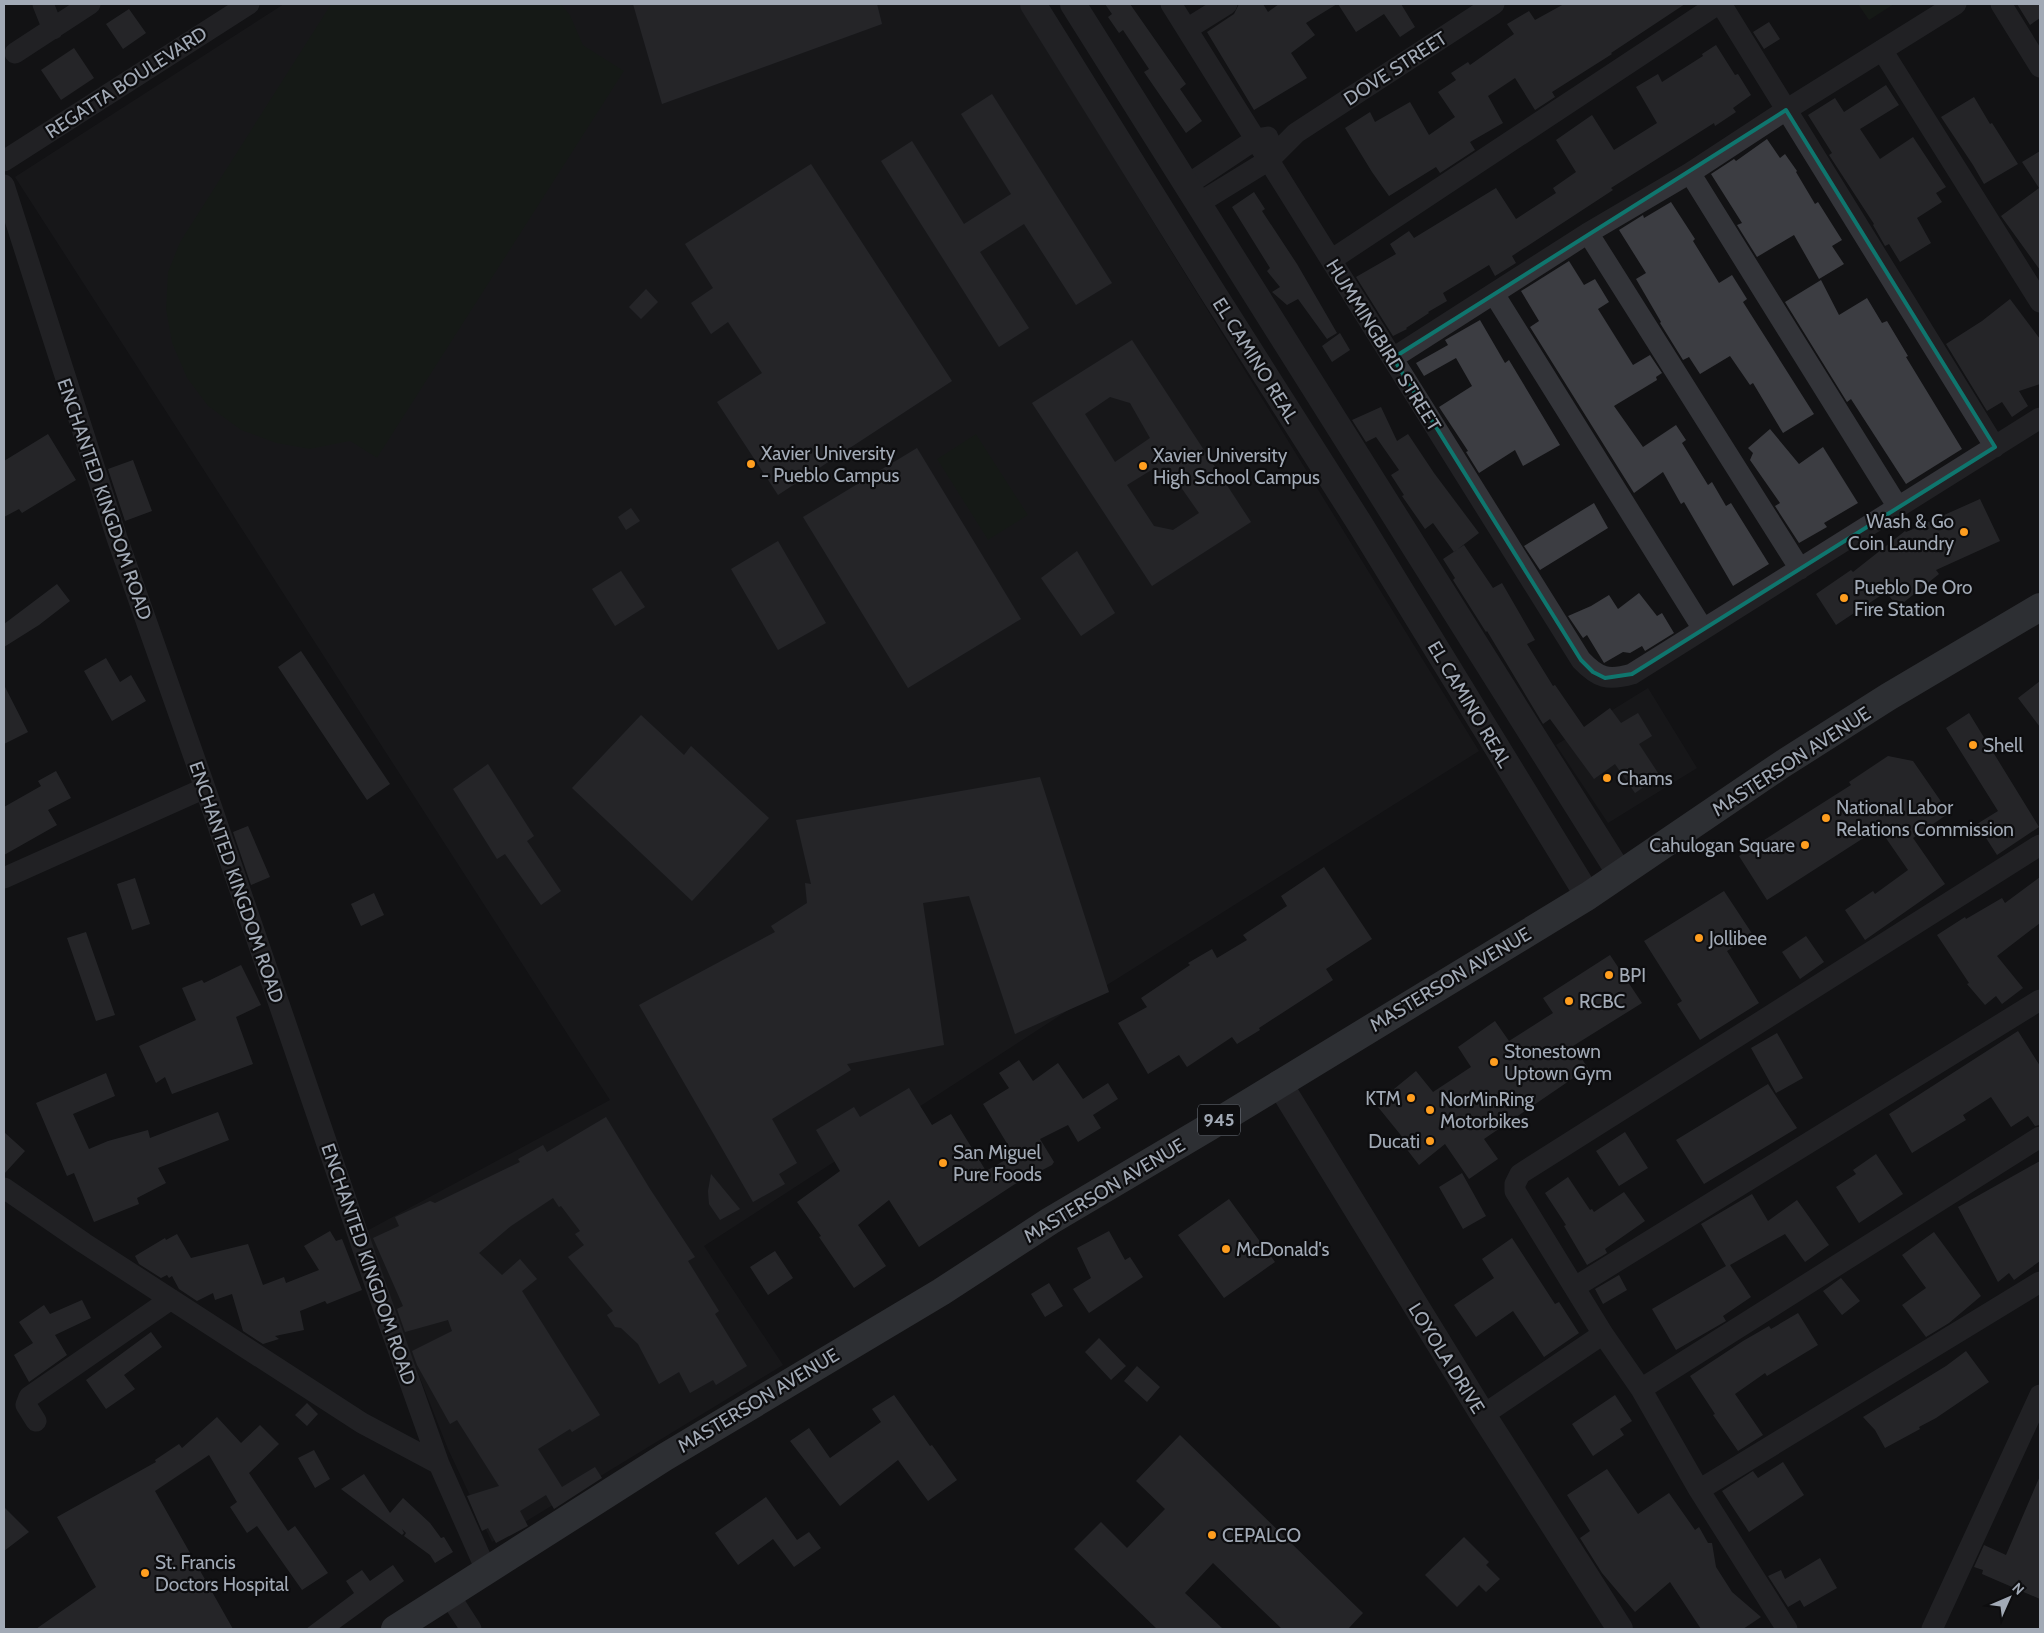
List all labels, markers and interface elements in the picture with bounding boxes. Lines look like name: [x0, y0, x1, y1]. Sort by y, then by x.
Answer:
street label: REGATTA BOULEVARD: [41, 22, 211, 143]
street label: DOVE STREET: [1339, 27, 1451, 110]
street label: HUMMINGBIRD STREET: [1321, 255, 1446, 435]
street label: EL CAMINO REAL: [1208, 293, 1304, 428]
street label: ENCHANTED KINGDOM ROAD: [52, 375, 157, 623]
place label: Xavier University - Pueblo Campus: [761, 442, 899, 487]
place label: Xavier University High School Campus: [1153, 444, 1320, 489]
marker: Xavier University - Pueblo Campus: [745, 458, 757, 470]
marker: Xavier University High School Campus: [1137, 460, 1149, 472]
place label: Wash & Go Coin Laundry: [1848, 510, 1954, 555]
marker: Wash & Go Coin Laundry: [1958, 526, 1970, 538]
place label: Pueblo De Oro Fire Station: [1854, 576, 1973, 621]
marker: Pueblo De Oro Fire Station: [1838, 592, 1850, 604]
street label: EL CAMINO REAL: [1423, 637, 1517, 772]
street label: MASTERSON AVENUE: [1708, 702, 1875, 821]
place label: Shell: [1983, 734, 2023, 757]
marker: Shell: [1967, 739, 1979, 751]
street label: ENCHANTED KINGDOM ROAD: [184, 758, 289, 1006]
place label: Chams: [1617, 767, 1673, 790]
marker: Chams: [1601, 772, 1613, 784]
place label: National Labor Relations Commission: [1836, 796, 2014, 841]
marker: National Labor Relations Commission: [1820, 812, 1832, 824]
place label: Cahulogan Square: [1649, 834, 1795, 857]
marker: Cahulogan Square: [1799, 839, 1811, 851]
street label: MASTERSON AVENUE: [1365, 922, 1535, 1037]
place label: Jollibee: [1708, 927, 1767, 950]
marker: Jollibee: [1693, 932, 1705, 944]
place label: BPI: [1619, 964, 1646, 987]
marker: BPI: [1603, 969, 1615, 981]
place label: RCBC: [1579, 990, 1626, 1013]
marker: RCBC: [1563, 995, 1575, 1007]
place label: Stonestown Uptown Gym: [1504, 1040, 1612, 1085]
marker: Stonestown Uptown Gym: [1488, 1056, 1500, 1068]
place label: KTM: [1365, 1087, 1401, 1110]
place label: NorMinRing Motorbikes: [1440, 1088, 1535, 1133]
marker: KTM: [1405, 1092, 1417, 1104]
road number: 945: [1198, 1104, 1240, 1136]
marker: NorMinRing Motorbikes: [1424, 1104, 1436, 1116]
place label: Ducati: [1368, 1130, 1420, 1153]
street label: MASTERSON AVENUE: [1019, 1133, 1189, 1248]
marker: Ducati: [1424, 1135, 1436, 1147]
street label: ENCHANTED KINGDOM ROAD: [316, 1140, 421, 1388]
place label: San Miguel Pure Foods: [953, 1141, 1042, 1186]
marker: San Miguel Pure Foods: [937, 1157, 949, 1169]
place label: McDonald's: [1236, 1238, 1330, 1261]
marker: McDonald's: [1220, 1243, 1232, 1255]
street label: LOYOLA DRIVE: [1403, 1299, 1490, 1418]
street label: MASTERSON AVENUE: [673, 1343, 843, 1458]
place label: CEPALCO: [1222, 1524, 1301, 1547]
marker: CEPALCO: [1206, 1529, 1218, 1541]
place label: St. Francis Doctors Hospital: [155, 1551, 289, 1596]
marker: St. Francis Doctors Hospital: [139, 1567, 151, 1579]
north arrow: [1984, 1573, 2034, 1623]
text: N: [2008, 1579, 2028, 1599]

